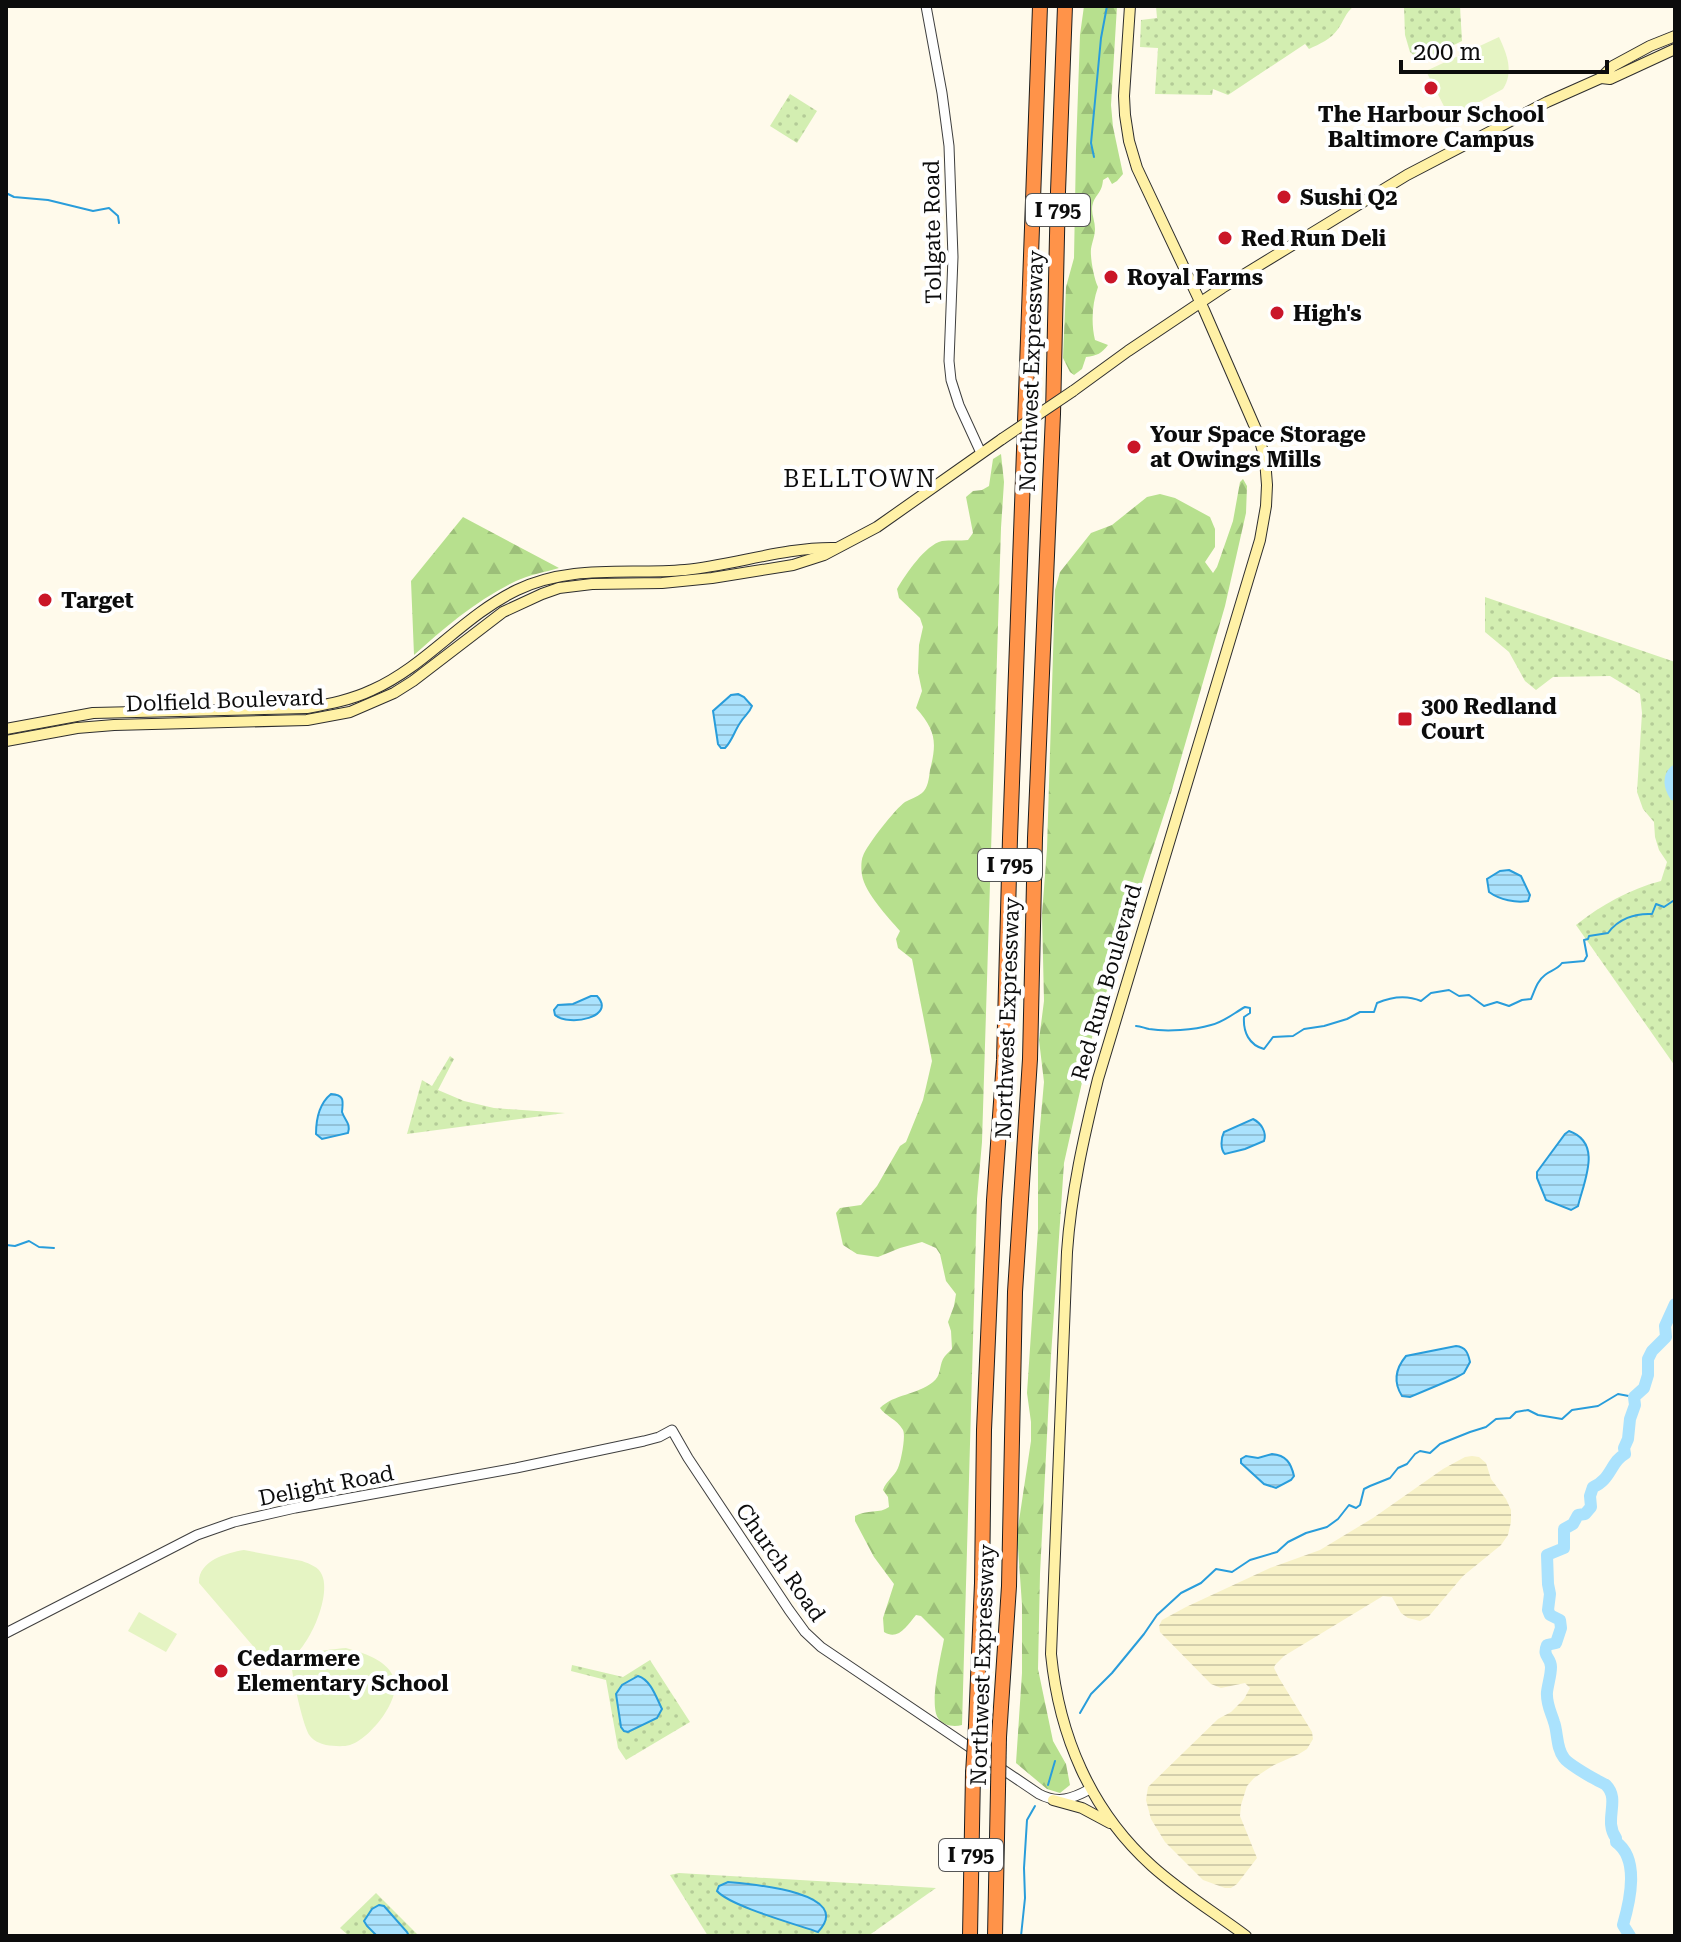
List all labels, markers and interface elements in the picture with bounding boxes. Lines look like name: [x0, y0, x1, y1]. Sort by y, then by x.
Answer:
scale bar: [1401, 24, 1607, 74]
text: 200 m: [1413, 38, 1481, 66]
marker: The Harbour School Baltimore Campus: [1422, 79, 1440, 97]
place label: The Harbour School Baltimore Campus: [1318, 102, 1544, 152]
street label: Tollgate Road: [919, 160, 946, 304]
place label: Sushi Q2: [1300, 185, 1398, 210]
marker: Sushi Q2: [1275, 188, 1293, 206]
road number: I 795: [1026, 194, 1090, 226]
place label: Red Run Deli: [1241, 226, 1386, 251]
marker: Red Run Deli: [1216, 229, 1234, 247]
street label: Northwest Expressway: [1015, 250, 1048, 492]
place label: Royal Farms: [1127, 265, 1263, 290]
marker: Royal Farms: [1102, 268, 1120, 286]
place label: High's: [1293, 301, 1362, 326]
marker: High's: [1268, 304, 1286, 322]
place label: Your Space Storage at Owings Mills: [1150, 422, 1366, 472]
marker: Your Space Storage at Owings Mills: [1125, 438, 1143, 456]
district label: BELLTOWN: [783, 465, 937, 493]
place label: Target: [61, 588, 134, 613]
marker: Target: [36, 591, 54, 609]
street label: Dolfield Boulevard: [125, 685, 325, 716]
place label: 300 Redland Court: [1421, 694, 1557, 744]
marker: 300 Redland Court: [1396, 710, 1414, 728]
road number: I 795: [978, 849, 1042, 881]
street label: Red Run Boulevard: [1066, 881, 1146, 1083]
street label: Northwest Expressway: [991, 897, 1024, 1139]
street label: Delight Road: [256, 1460, 396, 1511]
street label: Church Road: [731, 1498, 831, 1626]
street label: Northwest Expressway: [966, 1544, 999, 1786]
place label: Cedarmere Elementary School: [237, 1646, 449, 1696]
marker: Cedarmere Elementary School: [212, 1662, 230, 1680]
road number: I 795: [939, 1839, 1003, 1871]

